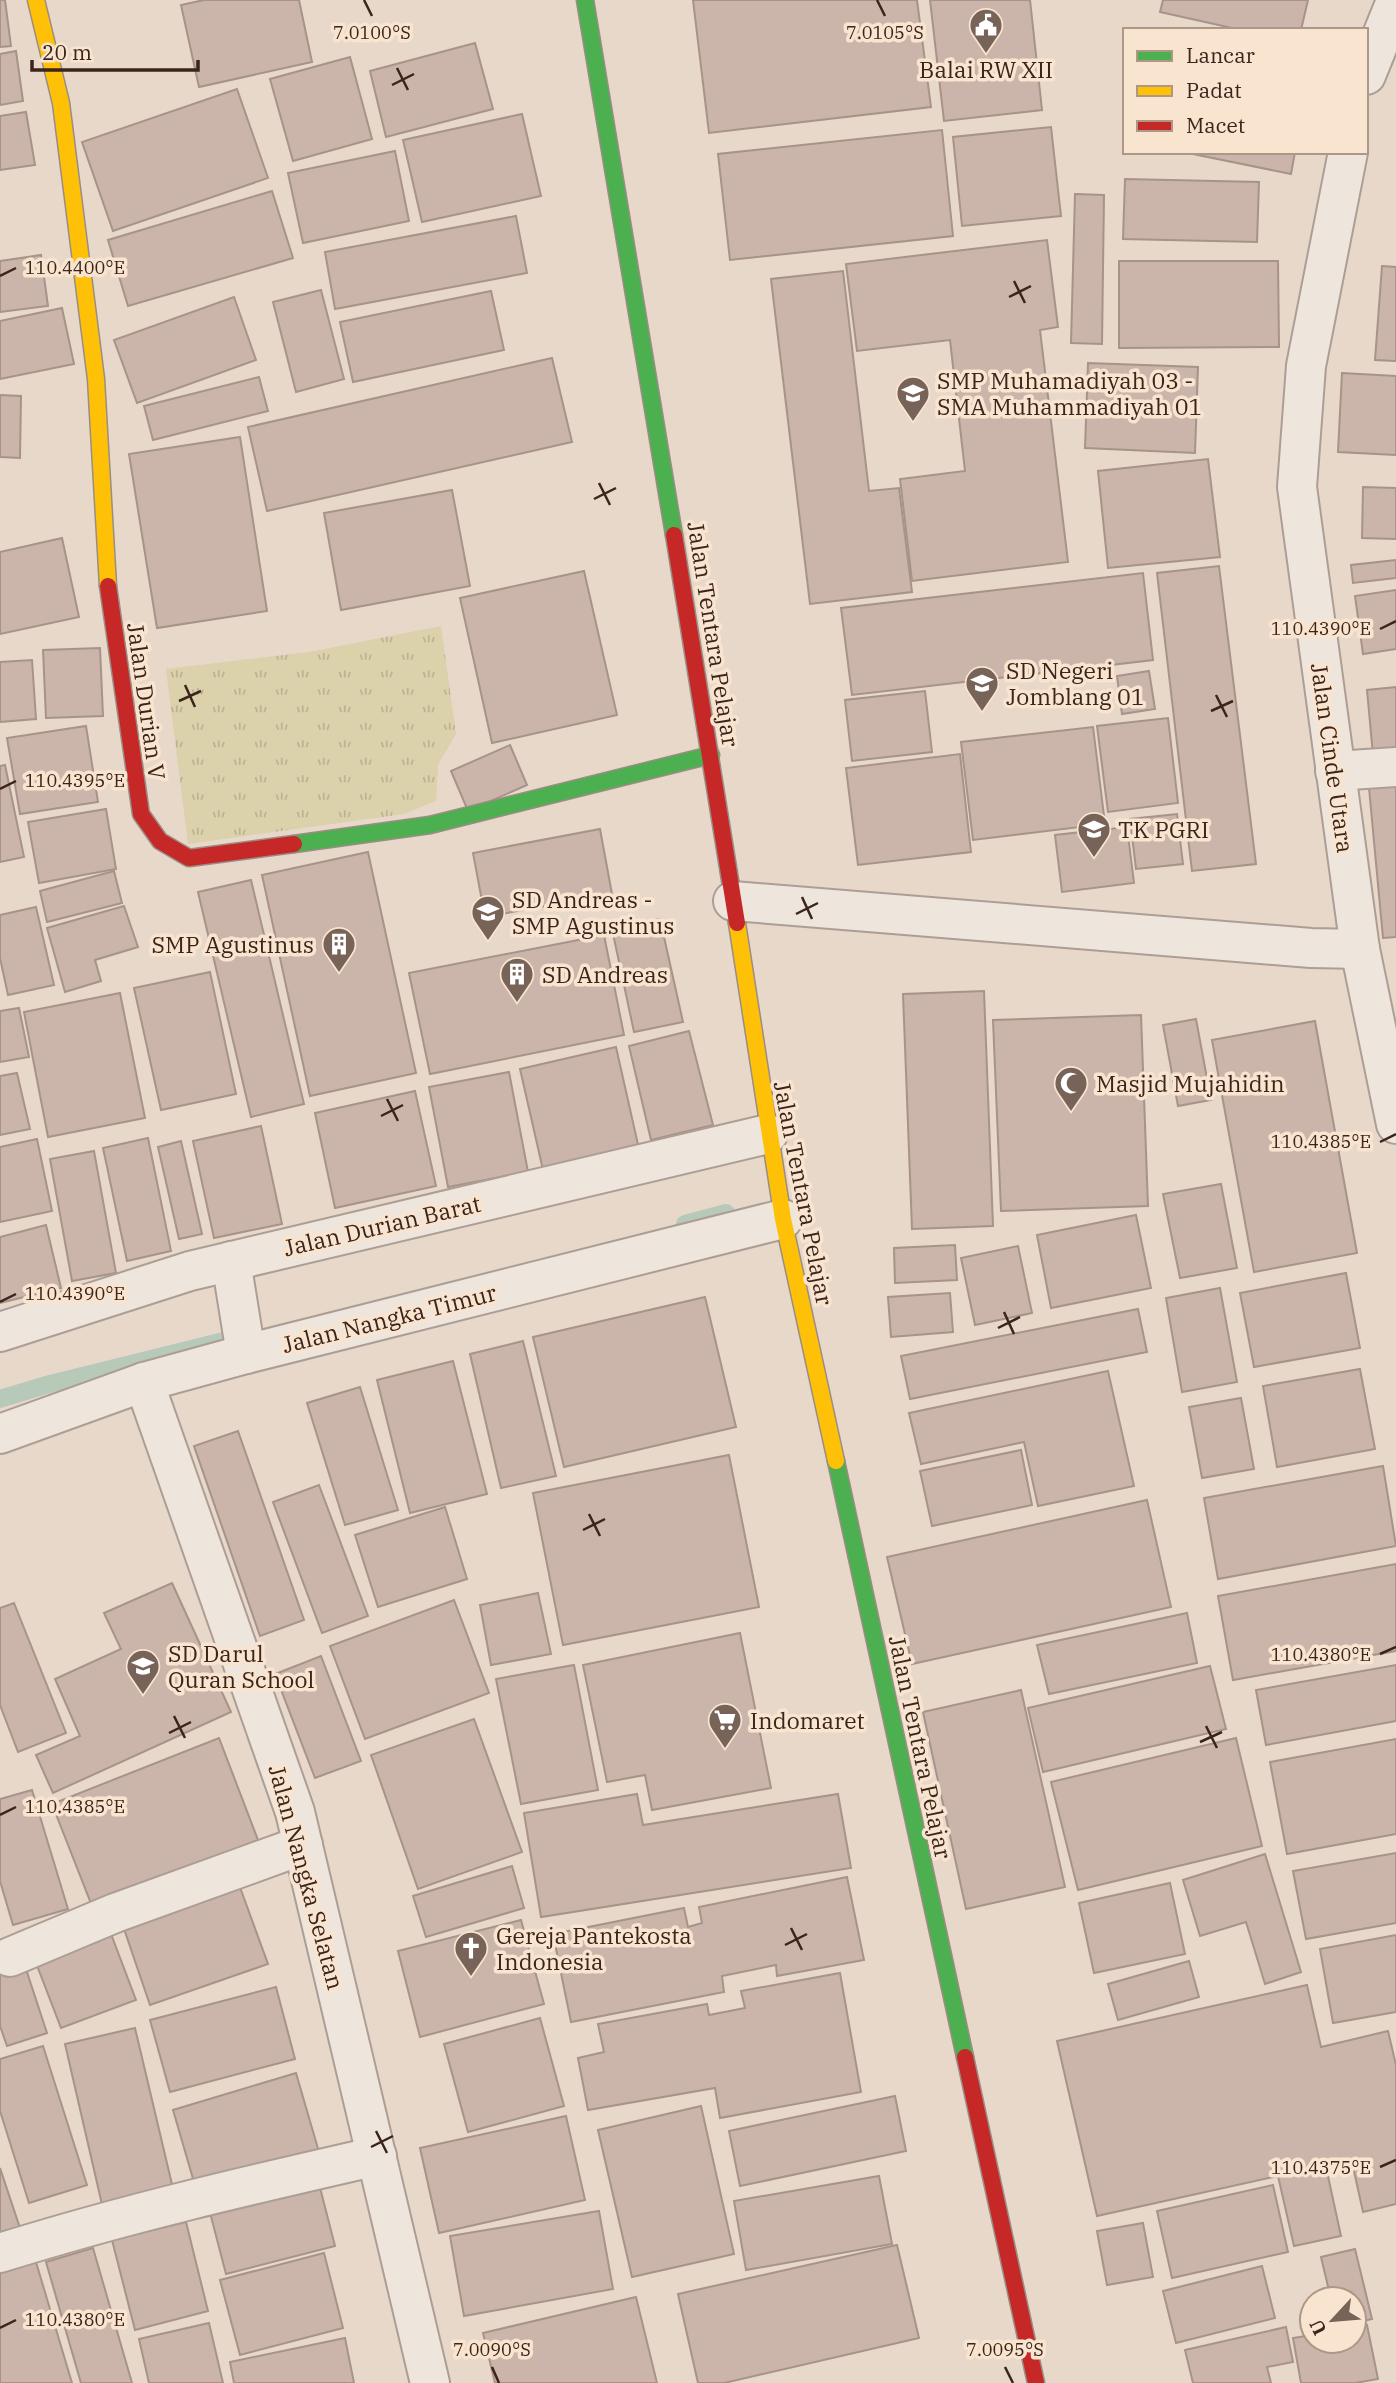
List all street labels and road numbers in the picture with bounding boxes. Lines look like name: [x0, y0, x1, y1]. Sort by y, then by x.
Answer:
street label: Jalan Tentara Pelajar: [681, 519, 747, 749]
street label: Jalan Durian V: [121, 621, 173, 781]
street label: Jalan Cinde Utara: [1305, 661, 1361, 855]
street label: Jalan Tentara Pelajar: [768, 1078, 840, 1308]
street label: Jalan Durian Barat: [280, 1188, 484, 1262]
street label: Jalan Nangka Timur: [279, 1277, 499, 1359]
street label: Jalan Tentara Pelajar: [883, 1633, 959, 1861]
street label: Jalan Nangka Selatan: [263, 1761, 351, 1993]

